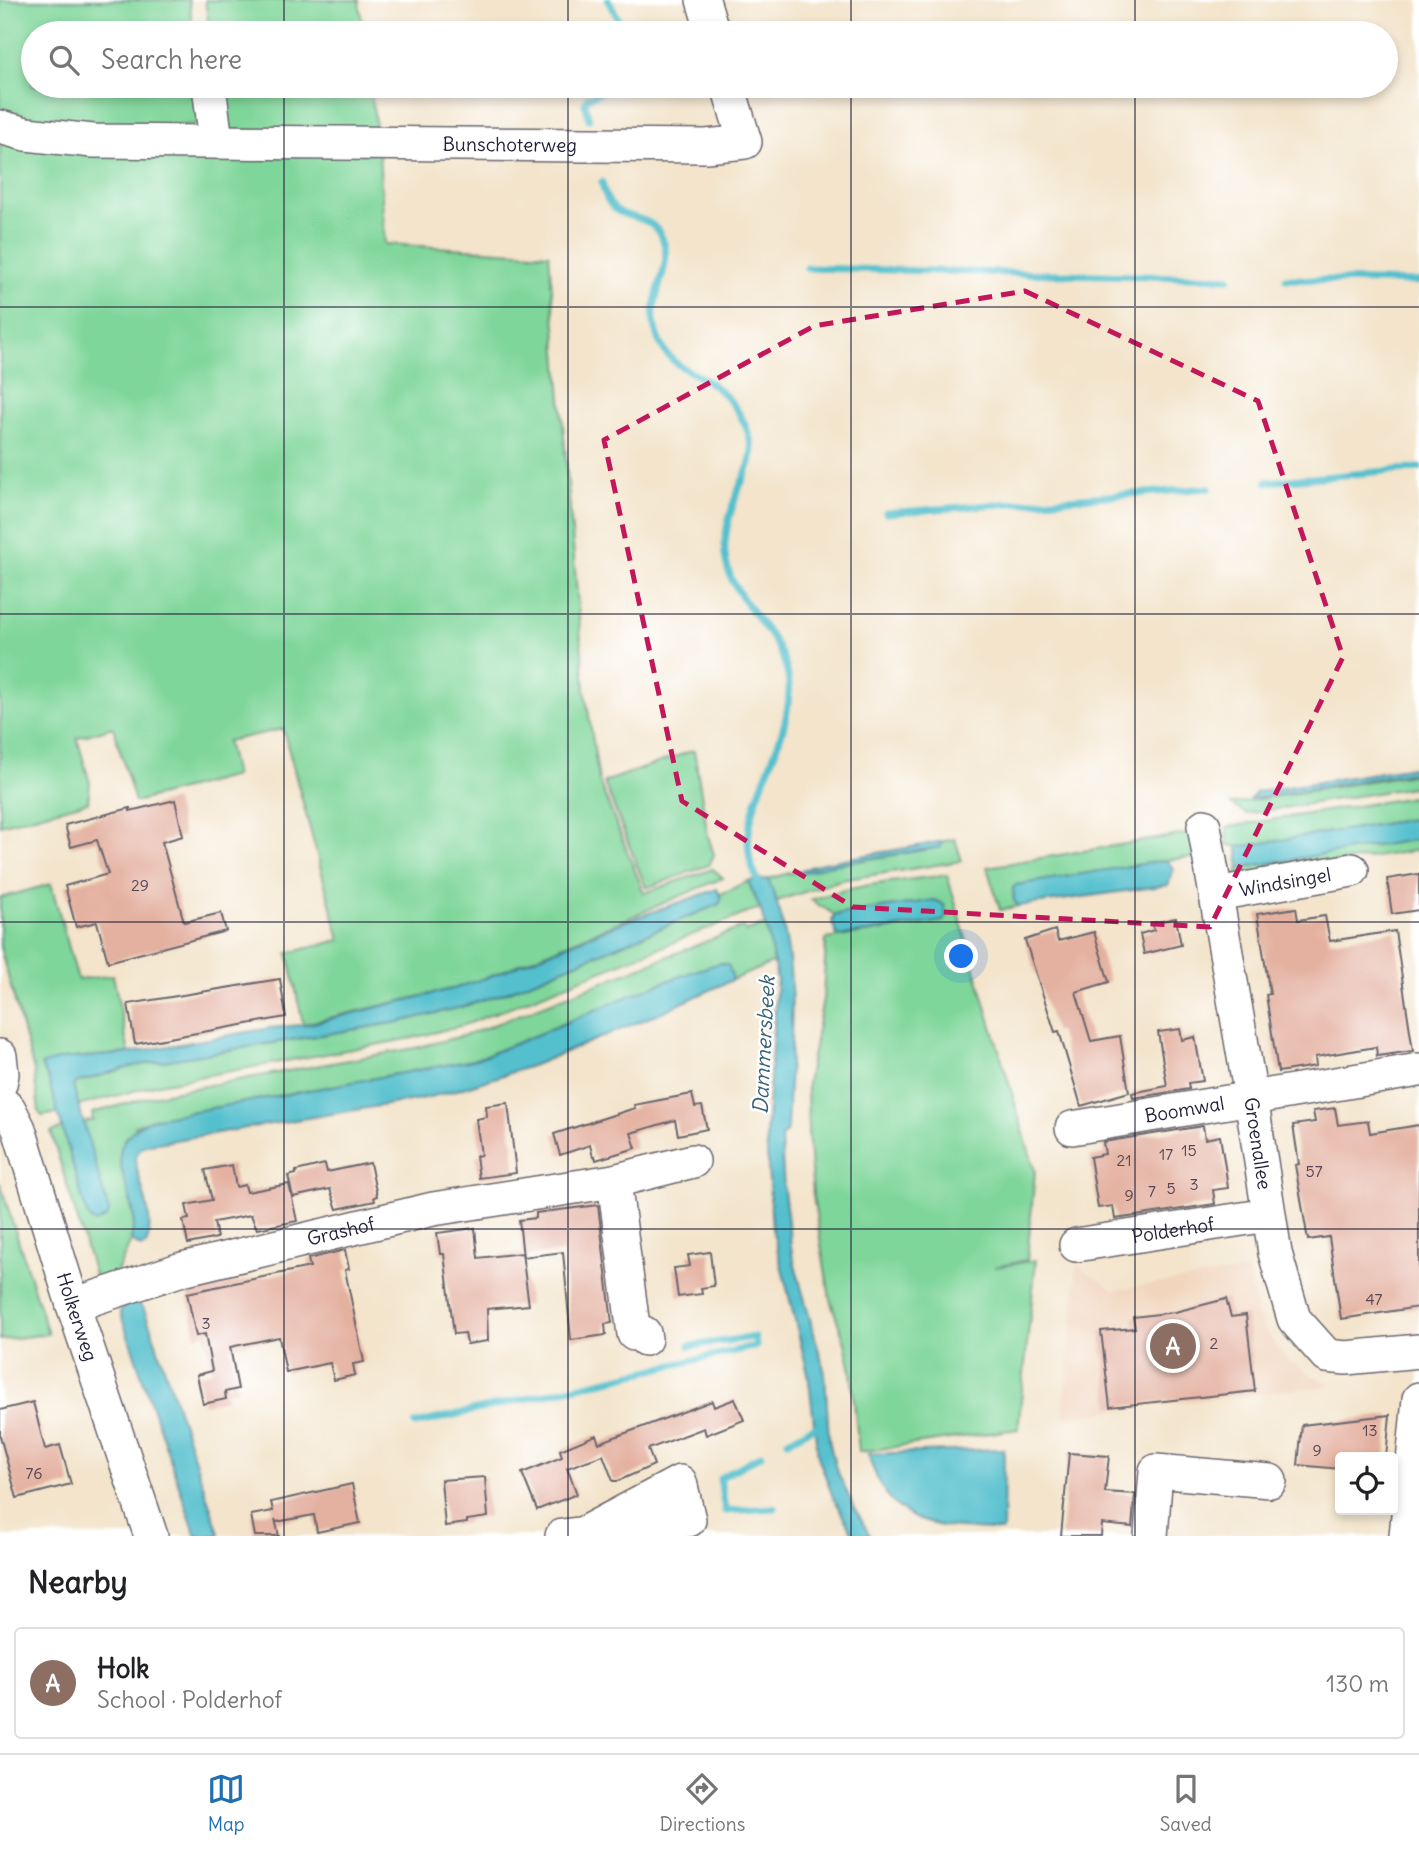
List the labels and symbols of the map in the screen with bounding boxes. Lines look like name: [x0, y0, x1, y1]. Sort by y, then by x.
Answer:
street label: Bunschoterweg: [442, 132, 577, 157]
street label: Windsingel: [1237, 862, 1333, 902]
house number: 29: [131, 875, 149, 895]
your location: [944, 939, 978, 973]
water label: Dammersbeek: [746, 974, 781, 1115]
street label: Boomwal: [1143, 1091, 1226, 1128]
street label: Groenallee: [1239, 1096, 1277, 1191]
house number: 15: [1181, 1140, 1197, 1160]
house number: 17: [1159, 1144, 1173, 1164]
house number: 21: [1116, 1150, 1132, 1170]
house number: 57: [1305, 1161, 1323, 1181]
house number: 3: [1189, 1174, 1199, 1194]
house number: 5: [1166, 1178, 1176, 1198]
house number: 7: [1148, 1181, 1156, 1201]
house number: 9: [1124, 1185, 1134, 1205]
street label: Grashof: [305, 1211, 378, 1251]
street label: Polderhof: [1130, 1211, 1216, 1248]
street label: Holkerweg: [52, 1269, 103, 1364]
house number: 47: [1366, 1289, 1383, 1309]
house number: 3: [201, 1313, 211, 1333]
pin: A: [1150, 1320, 1196, 1372]
house number: 2: [1210, 1333, 1219, 1353]
house number: 13: [1362, 1420, 1378, 1440]
house number: 9: [1312, 1440, 1322, 1460]
house number: 76: [26, 1463, 42, 1483]

